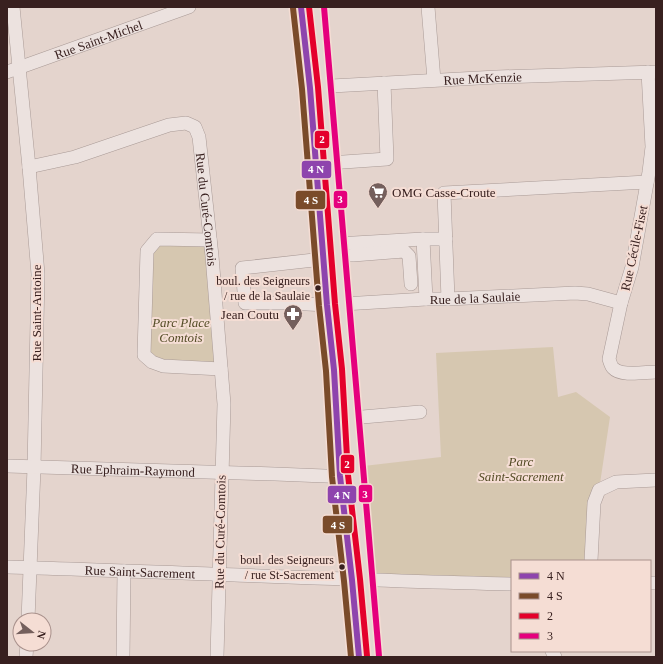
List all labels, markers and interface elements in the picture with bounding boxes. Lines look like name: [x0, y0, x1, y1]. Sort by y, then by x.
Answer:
street label: Rue Saint-Michel: [52, 17, 145, 62]
street label: Rue McKenzie: [443, 69, 522, 87]
line badge: 2: [314, 130, 330, 149]
text: 2: [319, 133, 325, 145]
street label: Rue du Curé-Comtois: [193, 152, 220, 267]
line badge: 4 N: [301, 160, 332, 179]
text: 4 N: [308, 163, 324, 175]
supermarket icon: OMG Casse-Croute: [367, 181, 389, 209]
place label: OMG Casse-Croute: [392, 185, 496, 200]
line badge: 4 S: [295, 190, 326, 210]
line badge: 3: [333, 190, 348, 209]
text: 3: [337, 193, 343, 205]
text: 4 S: [304, 194, 318, 206]
street label: Rue Cécile-Fiset: [618, 204, 650, 292]
street label: Rue Saint-Antoine: [29, 264, 44, 362]
place label: boul. des Seigneurs / rue de la Saulaie: [216, 274, 310, 303]
marker: boul. des Seigneurs / rue de la Saulaie: [313, 283, 323, 293]
street label: Rue de la Saulaie: [430, 288, 521, 307]
pharmacy icon: Jean Coutu: [282, 303, 304, 331]
place label: Jean Coutu: [221, 307, 279, 322]
park label: Parc Place Comtois: [151, 315, 210, 345]
line badge: 2: [340, 454, 355, 474]
park label: Parc Saint-Sacrement: [478, 454, 564, 484]
text: 2: [344, 458, 350, 470]
street label: Rue Ephraim-Raymond: [71, 460, 196, 479]
street label: Rue du Curé-Comtois: [212, 475, 228, 589]
line badge: 3: [358, 484, 373, 503]
line badge: 4 N: [327, 485, 357, 504]
text: 3: [362, 488, 368, 500]
text: 4 N: [334, 489, 350, 501]
line badge: 4 S: [322, 515, 353, 534]
text: 4 S: [331, 519, 345, 531]
place label: boul. des Seigneurs / rue St-Sacrement: [240, 553, 335, 582]
legend: [511, 560, 651, 652]
street label: Rue Saint-Sacrement: [84, 562, 196, 581]
marker: boul. des Seigneurs / rue St-Sacrement: [337, 562, 347, 572]
text: 4 N: [547, 569, 565, 583]
text: 4 S: [547, 589, 563, 603]
text: 2: [547, 609, 553, 623]
north arrow: [12, 612, 52, 652]
text: N: [35, 629, 48, 641]
text: 3: [547, 629, 553, 643]

